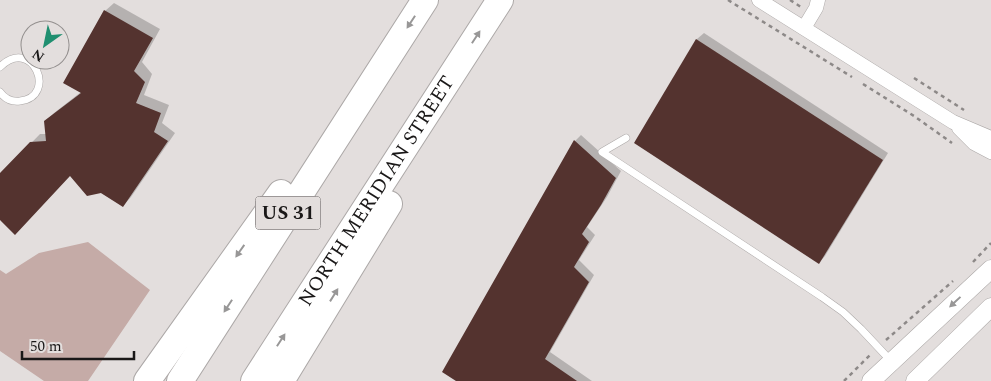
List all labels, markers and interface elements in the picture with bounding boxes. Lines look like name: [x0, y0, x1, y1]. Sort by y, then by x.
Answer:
one-way arrow: [406, 16, 415, 29]
north arrow: [20, 20, 70, 70]
one-way arrow: [471, 31, 481, 44]
text: N: [28, 44, 49, 67]
street label: NORTH MERIDIAN STREET: [291, 70, 462, 312]
road number: US 31: [256, 197, 320, 230]
one-way arrow: [235, 244, 245, 258]
one-way arrow: [329, 288, 339, 301]
one-way arrow: [950, 296, 962, 308]
one-way arrow: [223, 300, 233, 313]
scale bar: [22, 328, 135, 360]
one-way arrow: [276, 333, 286, 347]
text: 50 m: [30, 335, 62, 358]

